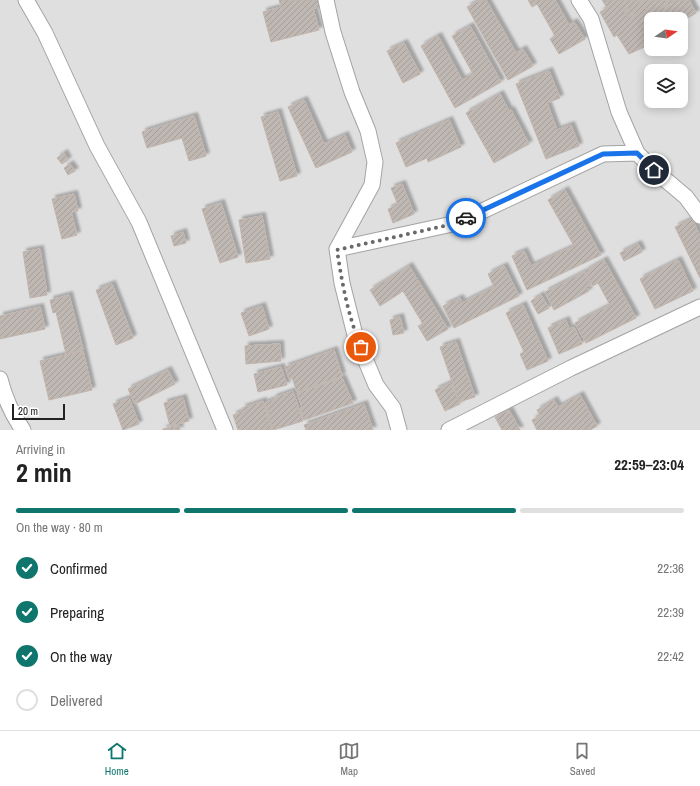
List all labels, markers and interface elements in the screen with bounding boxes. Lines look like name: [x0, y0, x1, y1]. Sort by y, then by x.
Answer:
north arrow: [644, 12, 688, 56]
map controls: [644, 12, 688, 108]
button: layers: [644, 64, 688, 108]
pin: [637, 153, 671, 187]
icon: home: [643, 159, 665, 181]
courier: [446, 198, 486, 238]
icon: car: [455, 207, 477, 229]
pin: [344, 330, 378, 364]
icon: bag: [350, 336, 372, 358]
scale bar: [12, 402, 65, 421]
text: 20 m: [18, 404, 38, 418]
text: Arriving in: [16, 441, 65, 458]
text: 22:59–23:04: [614, 454, 684, 475]
text: 2 min: [16, 455, 72, 490]
text: On the way · 80 m: [16, 519, 103, 536]
icon: check: [16, 557, 38, 579]
text: Confirmed: [50, 558, 107, 579]
text: 22:36: [657, 560, 684, 577]
icon: check: [16, 601, 38, 623]
text: Preparing: [50, 602, 104, 623]
text: 22:39: [657, 604, 684, 621]
icon: check: [16, 645, 38, 667]
text: On the way: [50, 646, 112, 667]
text: 22:42: [657, 648, 684, 665]
text: Delivered: [50, 690, 103, 711]
tab: Home: [105, 740, 129, 778]
tab: Map: [338, 740, 360, 778]
tab: Saved: [570, 740, 595, 778]

